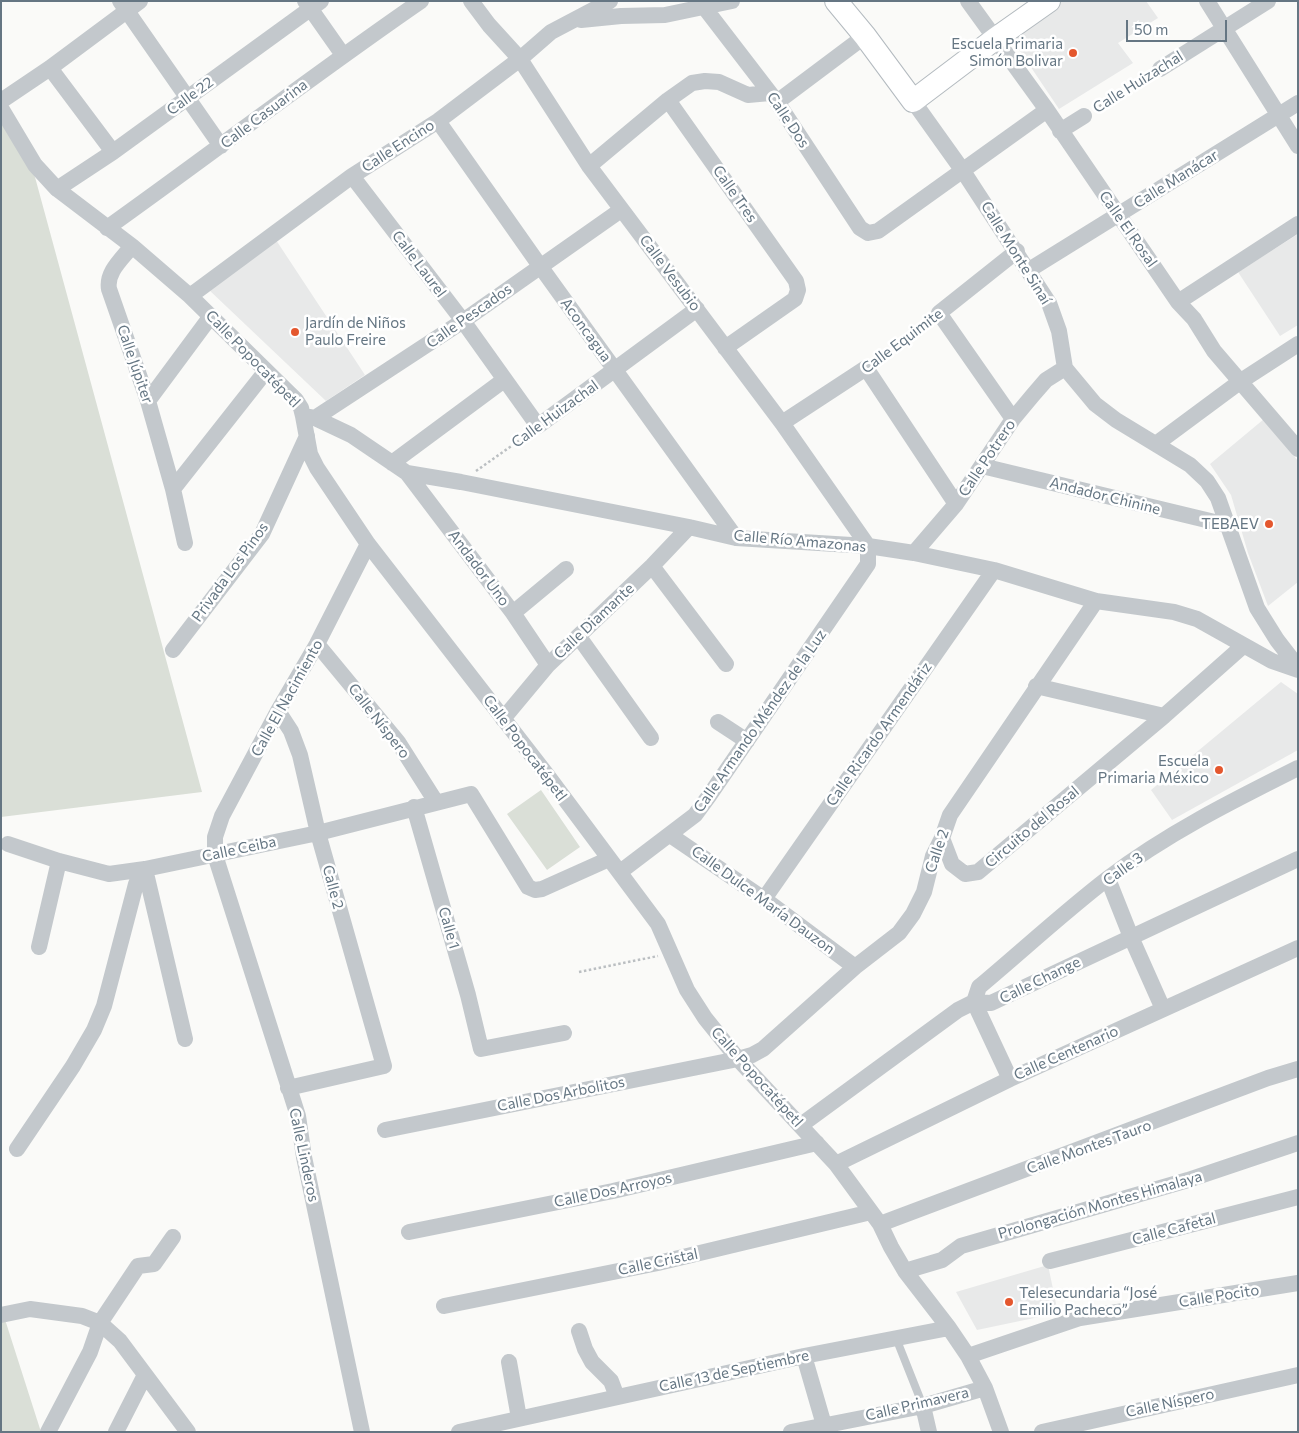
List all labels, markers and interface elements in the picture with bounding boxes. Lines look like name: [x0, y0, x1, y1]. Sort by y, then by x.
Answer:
scale bar: [1129, 10, 1230, 42]
text: 50 m: [1134, 20, 1168, 38]
place label: Escuela Primaria Simón Bolivar: [951, 35, 1063, 70]
marker: Escuela Primaria Simón Bolivar: [1067, 47, 1079, 59]
street label: Calle Huizachal: [1090, 47, 1186, 117]
street label: Calle 22: [163, 73, 217, 119]
street label: Calle Casuarina: [217, 76, 311, 152]
street label: Calle Dos: [763, 89, 813, 151]
street label: Calle Encino: [358, 116, 438, 176]
street label: Calle Manácar: [1130, 146, 1222, 212]
street label: Calle Tres: [709, 162, 761, 226]
street label: Calle El Rosal: [1095, 187, 1161, 271]
street label: Calle Monte Sinaí: [977, 198, 1055, 308]
street label: Calle Laurel: [388, 227, 450, 301]
street label: Calle Vesubio: [636, 231, 704, 315]
street label: Calle Pescados: [423, 280, 515, 352]
street label: Aconcagua: [557, 295, 615, 365]
street label: Calle Equimite: [858, 305, 946, 377]
street label: Calle Popocatépetl: [202, 307, 304, 411]
place label: Jardín de Niños Paulo Freire: [305, 314, 406, 349]
street label: Calle Júpiter: [113, 322, 157, 406]
marker: Jardín de Niños Paulo Freire: [289, 326, 301, 338]
street label: Calle Huizachal: [508, 376, 602, 452]
street label: Calle Potrero: [955, 416, 1019, 500]
street label: Andador Chinine: [1048, 474, 1162, 518]
place label: TEBAEV: [1201, 515, 1259, 533]
marker: TEBAEV: [1263, 518, 1275, 530]
street label: Privada Los Pinos: [188, 519, 272, 625]
street label: Andador Uno: [445, 526, 513, 610]
street label: Calle Río Amazonas: [733, 526, 867, 556]
street label: Calle Diamante: [550, 579, 638, 663]
street label: Calle Armando Méndez de la Luz: [690, 626, 830, 816]
street label: Calle El Nacimiento: [247, 636, 327, 760]
street label: Calle Ricardo Armendáriz: [822, 659, 936, 809]
street label: Calle Níspero: [344, 680, 414, 762]
street label: Calle Popocatépetl: [479, 691, 571, 805]
place label: Escuela Primaria México: [1098, 752, 1209, 787]
marker: Escuela Primaria México: [1213, 764, 1225, 776]
street label: Circuito del Rosal: [981, 782, 1083, 872]
street label: Calle 2: [921, 827, 953, 875]
street label: Calle Ceiba: [200, 832, 278, 866]
street label: Calle Dulce María Dauzon: [688, 842, 838, 958]
street label: Calle 3: [1099, 848, 1147, 890]
street label: Calle 2: [319, 863, 347, 911]
street label: Calle 1: [434, 905, 464, 951]
street label: Calle Change: [997, 953, 1083, 1007]
street label: Calle Centenario: [1011, 1022, 1121, 1084]
street label: Calle Popocatépetl: [707, 1023, 807, 1131]
street label: Calle Dos Arbolitos: [496, 1073, 626, 1115]
street label: Calle Linderos: [285, 1106, 323, 1204]
street label: Calle Montes Tauro: [1024, 1116, 1154, 1178]
street label: Prolongación Montes Himalaya: [996, 1167, 1204, 1243]
street label: Calle Dos Arroyos: [552, 1169, 674, 1211]
street label: Calle Cafetal: [1130, 1209, 1218, 1249]
street label: Calle Cristal: [616, 1245, 700, 1279]
street label: Calle Pocito: [1178, 1281, 1260, 1311]
place label: Telesecundaria “José Emilio Pacheco”: [1019, 1284, 1157, 1319]
marker: Telesecundaria “José Emilio Pacheco”: [1003, 1296, 1015, 1308]
street label: Calle 13 de Septiembre: [657, 1346, 811, 1396]
street label: Calle Primavera: [864, 1383, 970, 1425]
street label: Calle Níspero: [1124, 1385, 1216, 1421]

